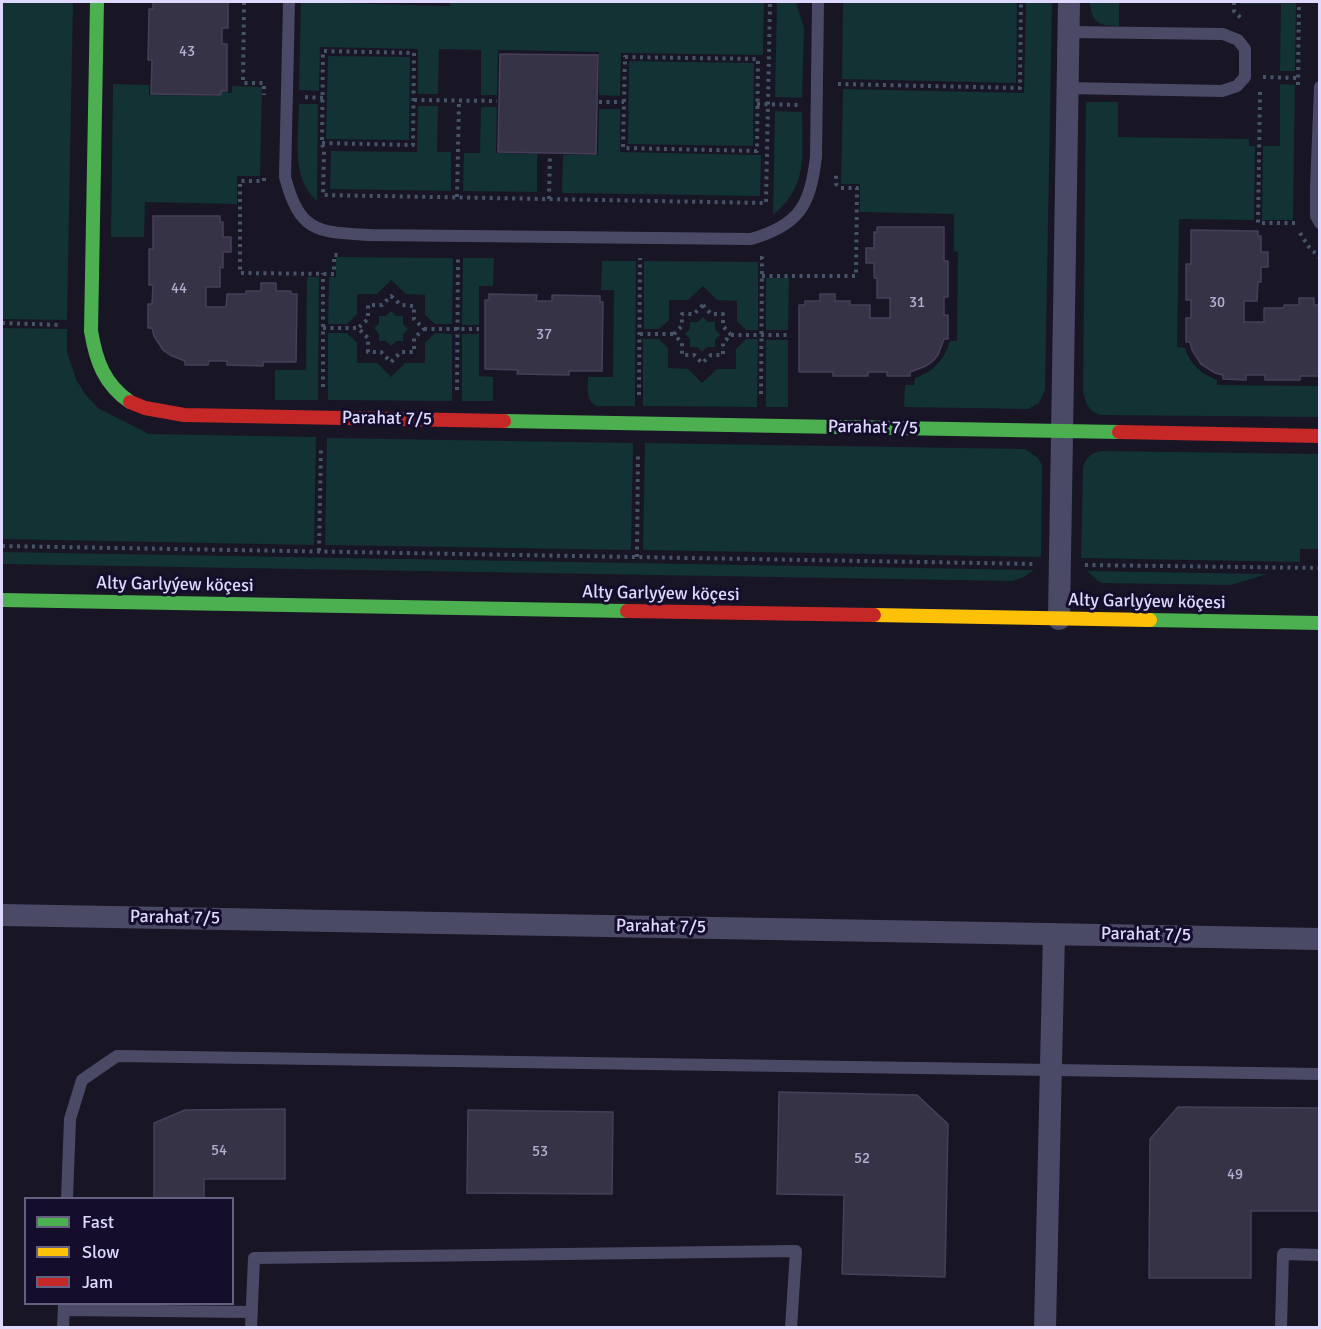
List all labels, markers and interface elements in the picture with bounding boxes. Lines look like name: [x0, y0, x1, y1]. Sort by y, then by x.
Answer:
house number: 43: [179, 43, 195, 61]
house number: 44: [171, 280, 187, 298]
house number: 31: [909, 294, 925, 312]
house number: 30: [1209, 294, 1225, 312]
house number: 37: [536, 326, 552, 344]
street label: Parahat 7/5: [342, 407, 432, 431]
street label: Parahat 7/5: [828, 416, 918, 440]
street label: Alty Garlyýew köçesi: [96, 573, 254, 597]
street label: Alty Garlyýew köçesi: [582, 582, 740, 606]
street label: Alty Garlyýew köçesi: [1068, 590, 1226, 614]
street label: Parahat 7/5: [130, 906, 220, 930]
street label: Parahat 7/5: [616, 915, 706, 939]
street label: Parahat 7/5: [1101, 923, 1191, 947]
house number: 54: [211, 1142, 227, 1160]
house number: 53: [532, 1143, 548, 1161]
house number: 52: [854, 1150, 870, 1168]
house number: 49: [1227, 1166, 1243, 1184]
legend: [24, 1197, 234, 1305]
text: Fast: [82, 1211, 114, 1233]
text: Slow: [82, 1241, 119, 1263]
text: Jam: [82, 1271, 113, 1293]

